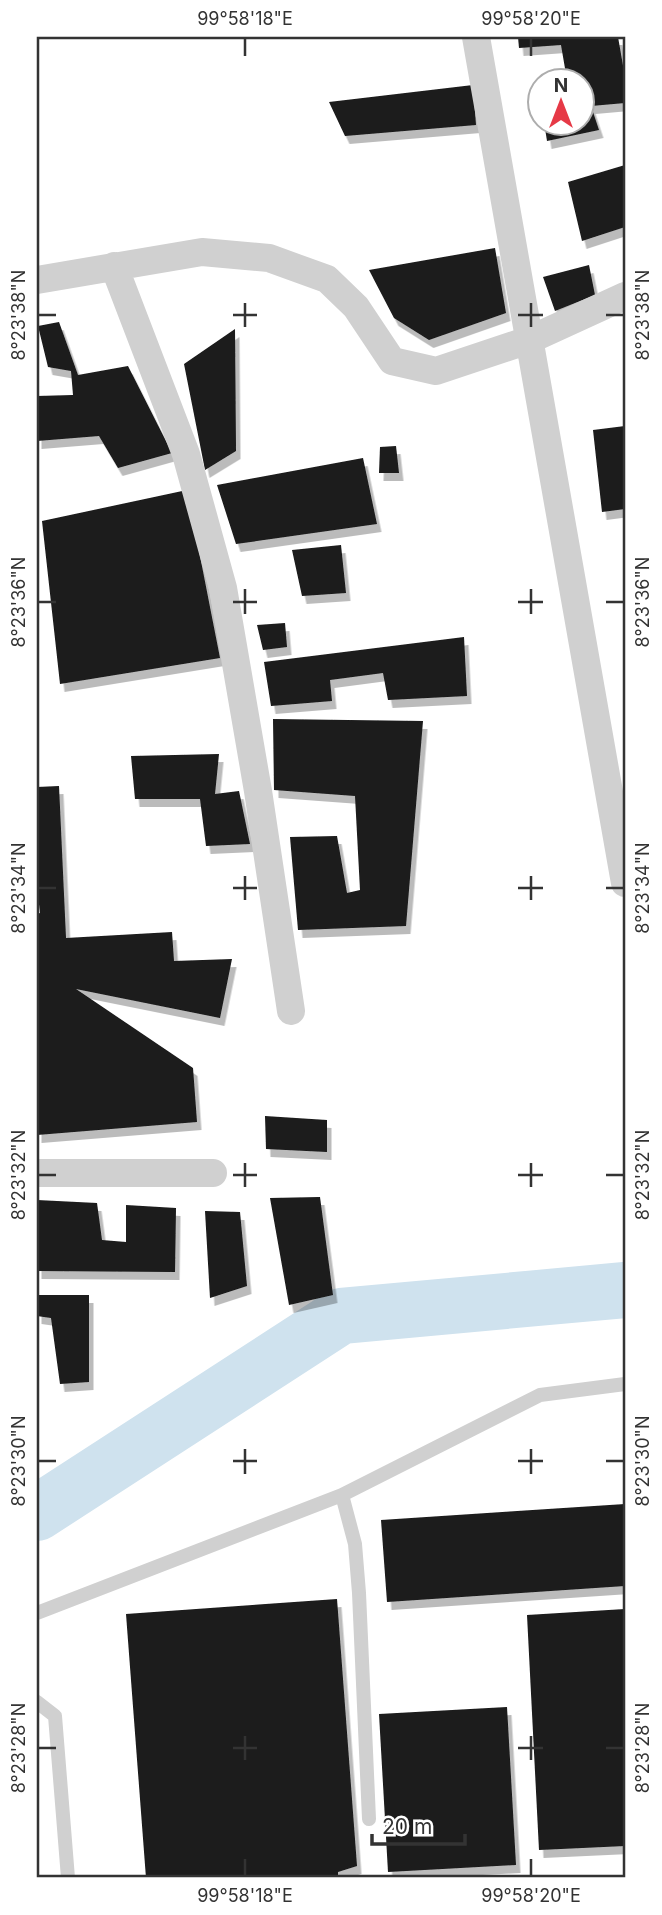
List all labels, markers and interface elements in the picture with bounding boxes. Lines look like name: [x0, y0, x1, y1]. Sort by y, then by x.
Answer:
text: 99°58'18"E: [197, 8, 293, 29]
text: 99°58'20"E: [481, 8, 581, 29]
north arrow: [526, 66, 596, 136]
text: N: [554, 74, 568, 97]
text: 8°23'38"N: [8, 270, 29, 360]
text: 8°23'38"N: [632, 270, 653, 360]
text: 8°23'36"N: [8, 557, 29, 647]
text: 8°23'36"N: [632, 557, 653, 647]
text: 8°23'34"N: [8, 842, 29, 934]
text: 8°23'34"N: [632, 842, 653, 934]
text: 8°23'32"N: [8, 1130, 29, 1220]
text: 8°23'32"N: [632, 1130, 653, 1220]
text: 8°23'30"N: [8, 1416, 29, 1506]
text: 8°23'30"N: [632, 1416, 653, 1506]
text: 8°23'28"N: [8, 1703, 29, 1793]
text: 8°23'28"N: [632, 1703, 653, 1793]
scale bar: [372, 1803, 464, 1847]
text: 20 m: [382, 1814, 432, 1839]
text: 99°58'18"E: [197, 1885, 293, 1906]
text: 99°58'20"E: [481, 1885, 581, 1906]

